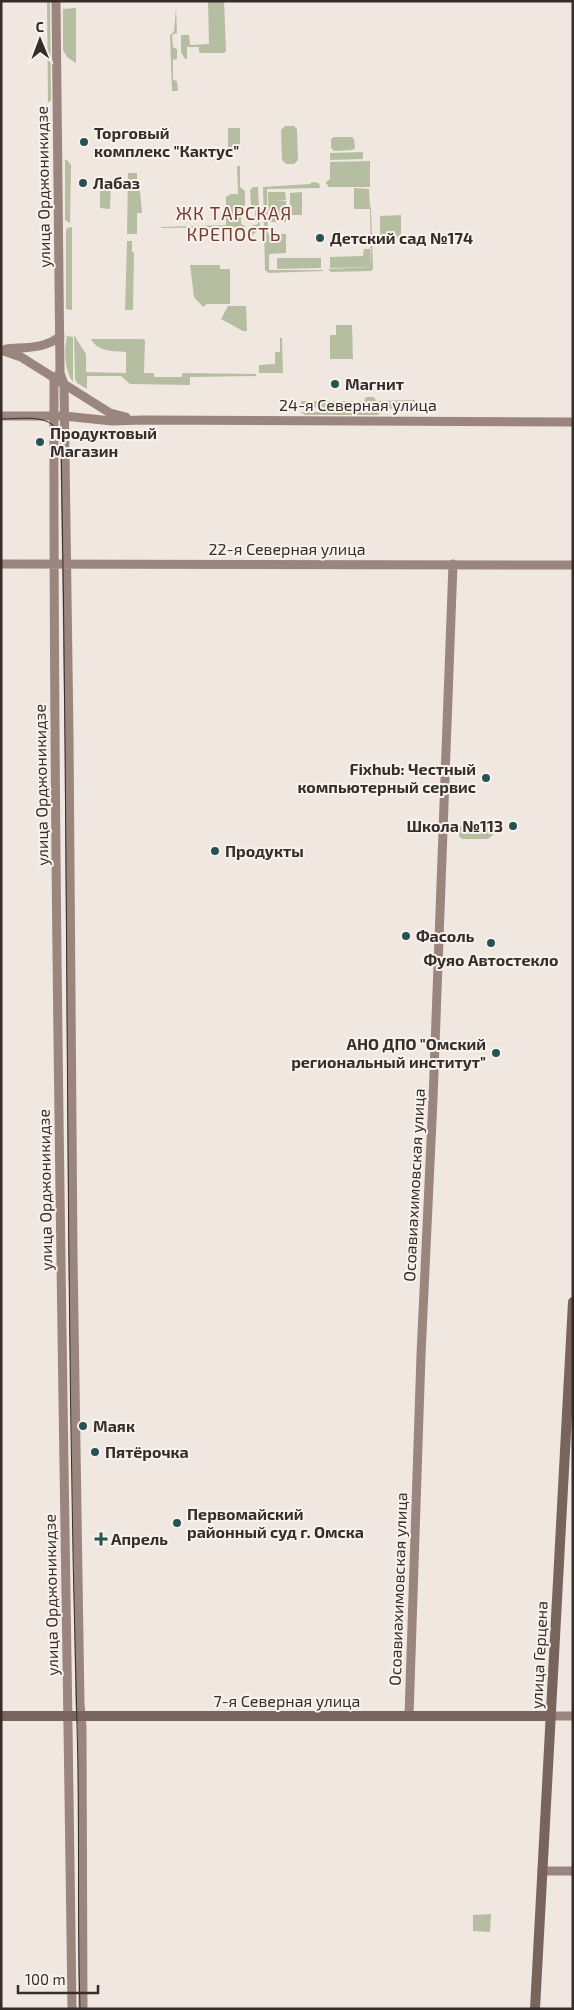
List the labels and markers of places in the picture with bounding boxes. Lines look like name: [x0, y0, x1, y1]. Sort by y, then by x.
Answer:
place label: Торговый комплекс "Кактус": [94, 123, 239, 160]
marker: Торговый комплекс "Кактус": [78, 136, 90, 148]
place label: Лабаз: [93, 173, 140, 192]
marker: Лабаз: [77, 177, 89, 189]
place label: Детский сад №174: [330, 228, 473, 247]
marker: Детский сад №174: [314, 232, 326, 244]
place label: Магнит: [345, 374, 404, 393]
marker: Магнит: [329, 378, 341, 390]
place label: Продуктовый Магазин: [50, 423, 157, 460]
marker: Продуктовый Магазин: [34, 436, 46, 448]
place label: Fixhub: Честный компьютерный сервис: [297, 759, 476, 796]
marker: Fixhub: Честный компьютерный сервис: [480, 772, 492, 784]
place label: Школа №113: [406, 816, 503, 835]
marker: Школа №113: [507, 820, 519, 832]
place label: Продукты: [225, 841, 304, 860]
marker: Продукты: [209, 845, 221, 857]
place label: Фасоль: [416, 926, 475, 945]
marker: Фасоль: [400, 930, 412, 942]
marker: Фуяо Автостекло: [485, 937, 497, 949]
place label: Фуяо Автостекло: [423, 950, 559, 969]
place label: АНО ДПО "Омский региональный институт": [291, 1034, 486, 1071]
marker: АНО ДПО "Омский региональный институт": [490, 1047, 502, 1059]
place label: Маяк: [93, 1416, 135, 1435]
marker: Маяк: [77, 1420, 89, 1432]
place label: Пятёрочка: [105, 1442, 189, 1461]
marker: Пятёрочка: [89, 1446, 101, 1458]
place label: Первомайский районный суд г. Омска: [187, 1504, 364, 1541]
marker: Первомайский районный суд г. Омска: [171, 1517, 183, 1529]
place label: Апрель: [111, 1529, 168, 1548]
marker: Апрель: [95, 1533, 107, 1545]

